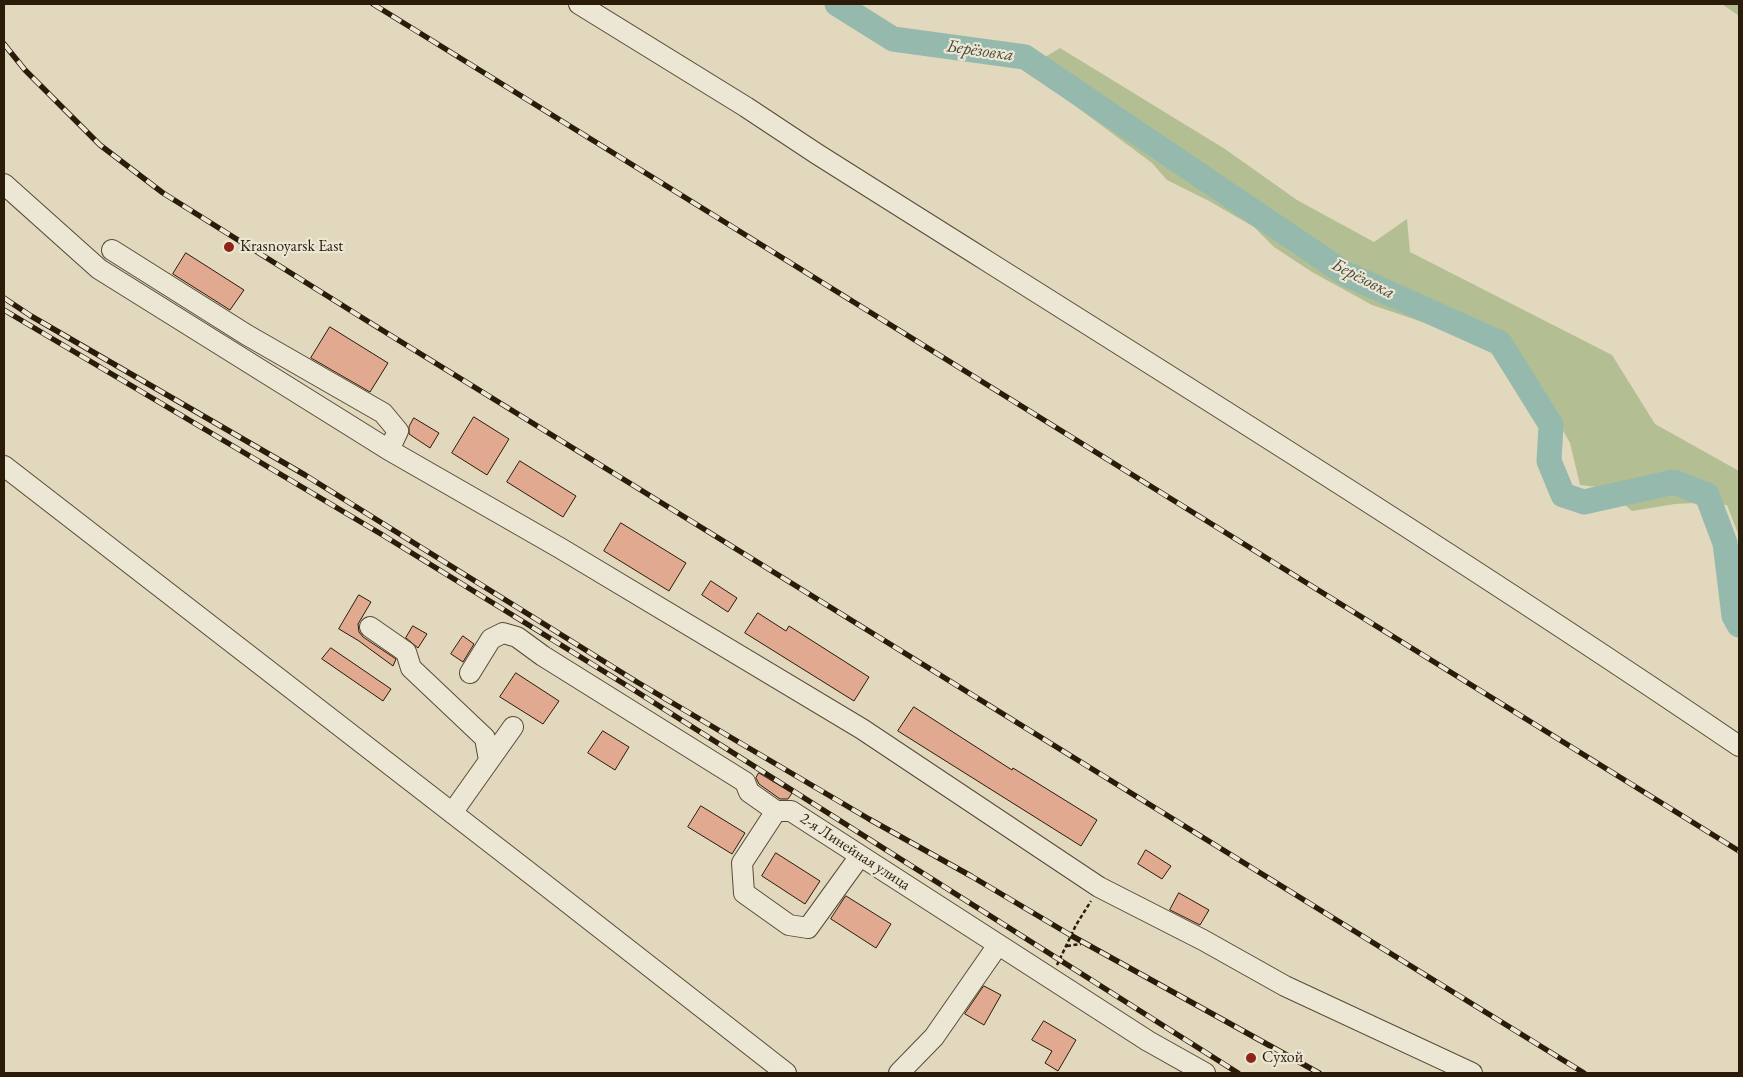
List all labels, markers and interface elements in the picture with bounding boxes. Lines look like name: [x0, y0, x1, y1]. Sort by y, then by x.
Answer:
water label: Берёзовка: [945, 36, 1015, 66]
place label: Krasnoyarsk East: [240, 237, 343, 257]
marker: Krasnoyarsk East: [222, 240, 236, 254]
water label: Берёзовка: [1328, 254, 1398, 304]
street label: 2-я Линейная улица: [796, 809, 914, 895]
place label: Сухой: [1262, 1048, 1303, 1068]
marker: Сухой: [1244, 1051, 1258, 1065]

